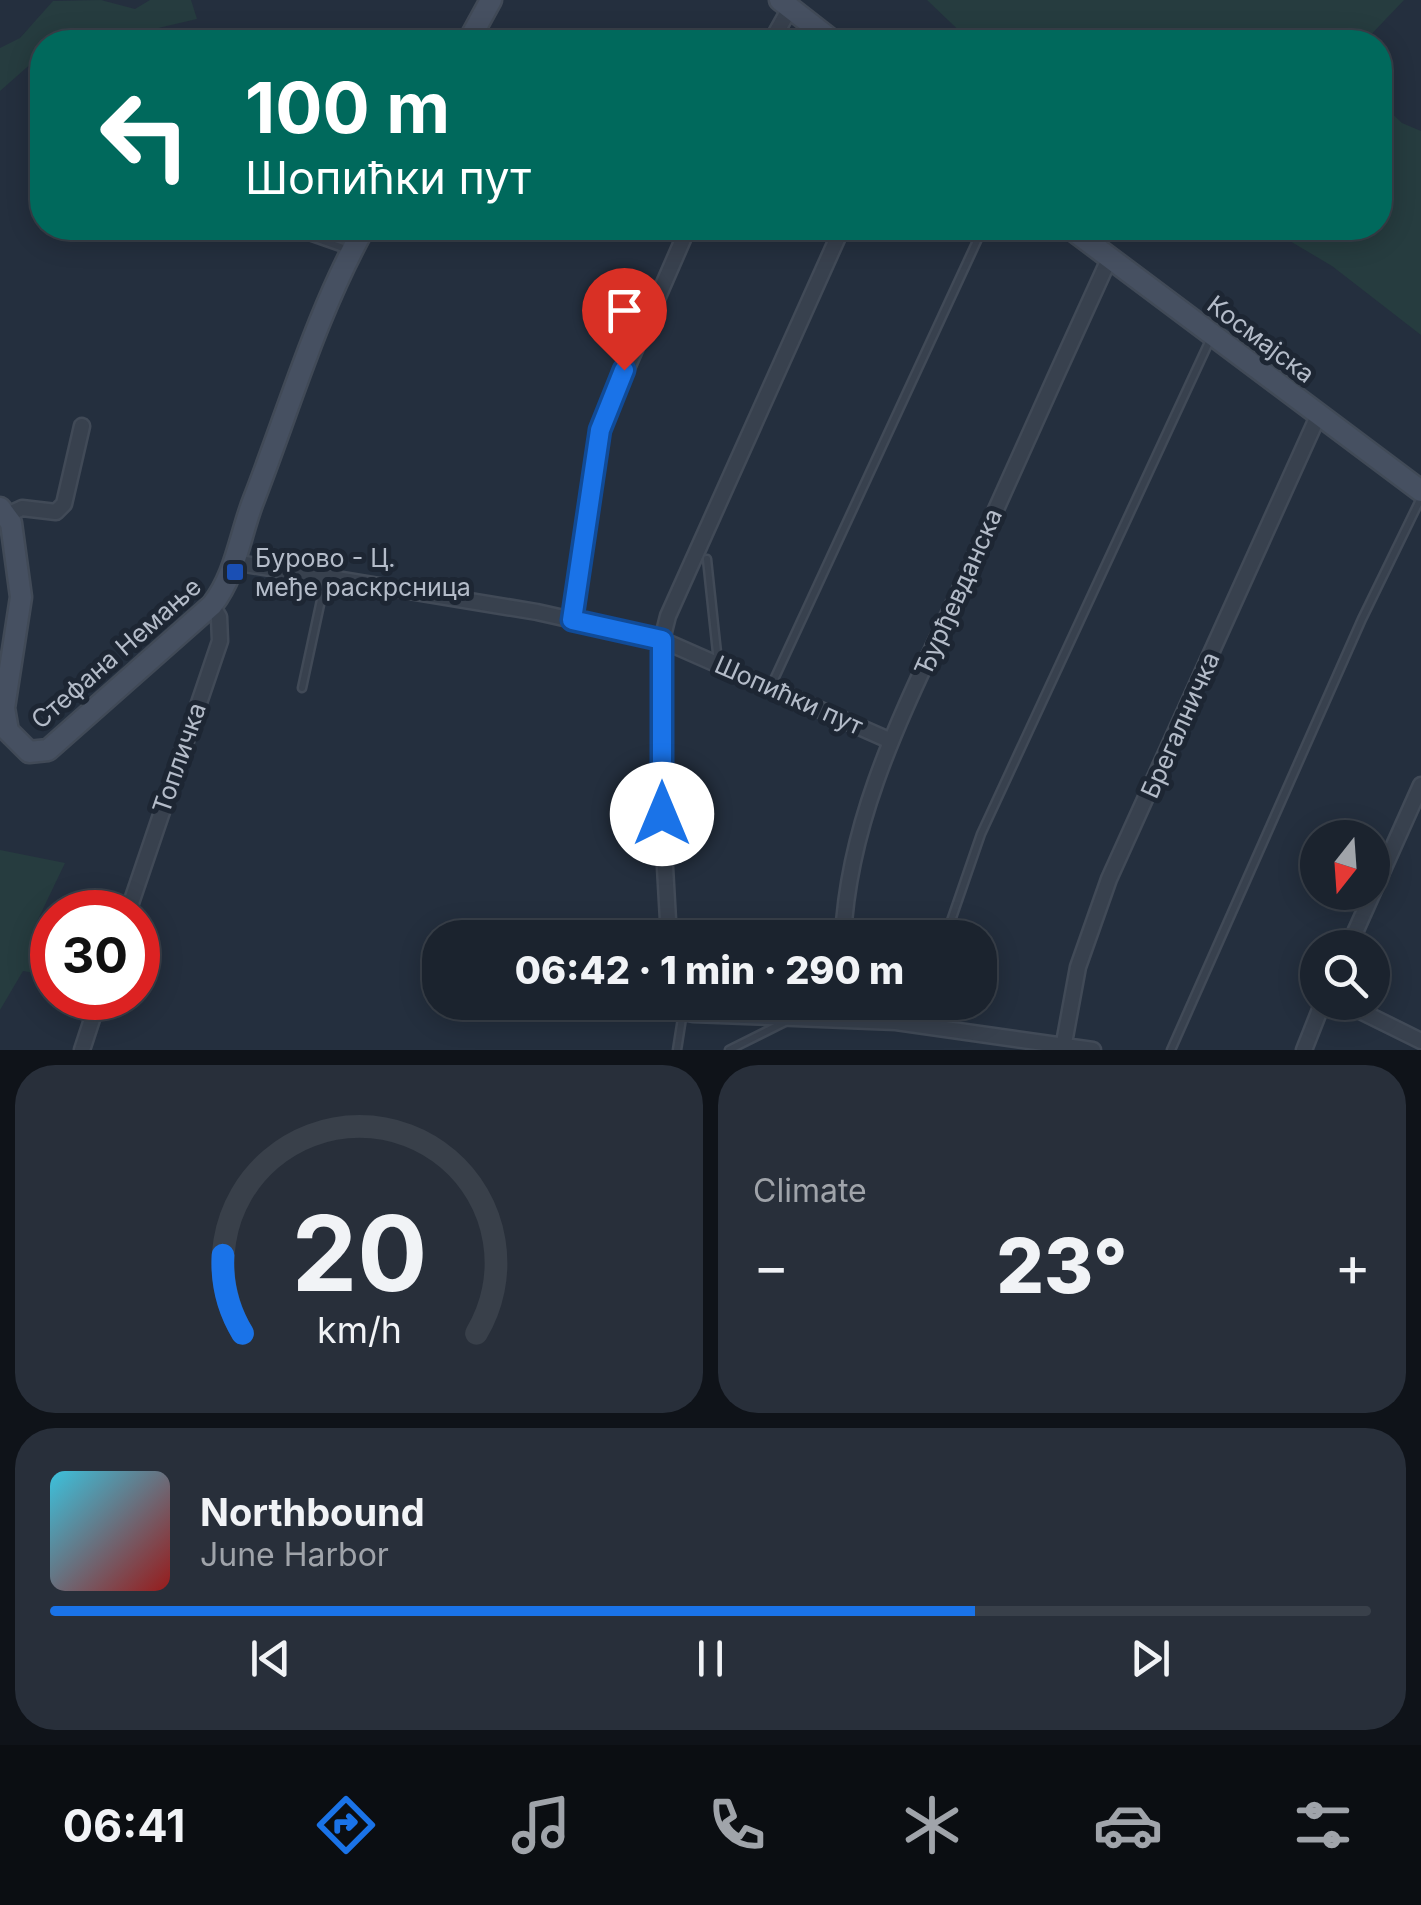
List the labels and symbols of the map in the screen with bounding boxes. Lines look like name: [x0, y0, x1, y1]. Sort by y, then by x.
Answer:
pin: [582, 268, 667, 371]
street label: Космајска: [1202, 289, 1320, 389]
street label: Ђурђевданска: [908, 504, 1008, 680]
place label: Бурово - Ц. међе раскрсница: [255, 543, 471, 602]
marker: Бурово - Ц. међе раскрсница: [224, 561, 246, 583]
street label: Стефана Немање: [25, 571, 207, 735]
street label: Брегалничка: [1134, 647, 1226, 803]
street label: Шопићки пут: [710, 649, 868, 741]
street label: Топличка: [146, 699, 212, 817]
position arrow: [610, 762, 714, 866]
north arrow: [1300, 820, 1390, 910]
speed limit sign: 30: [30, 890, 160, 1020]

